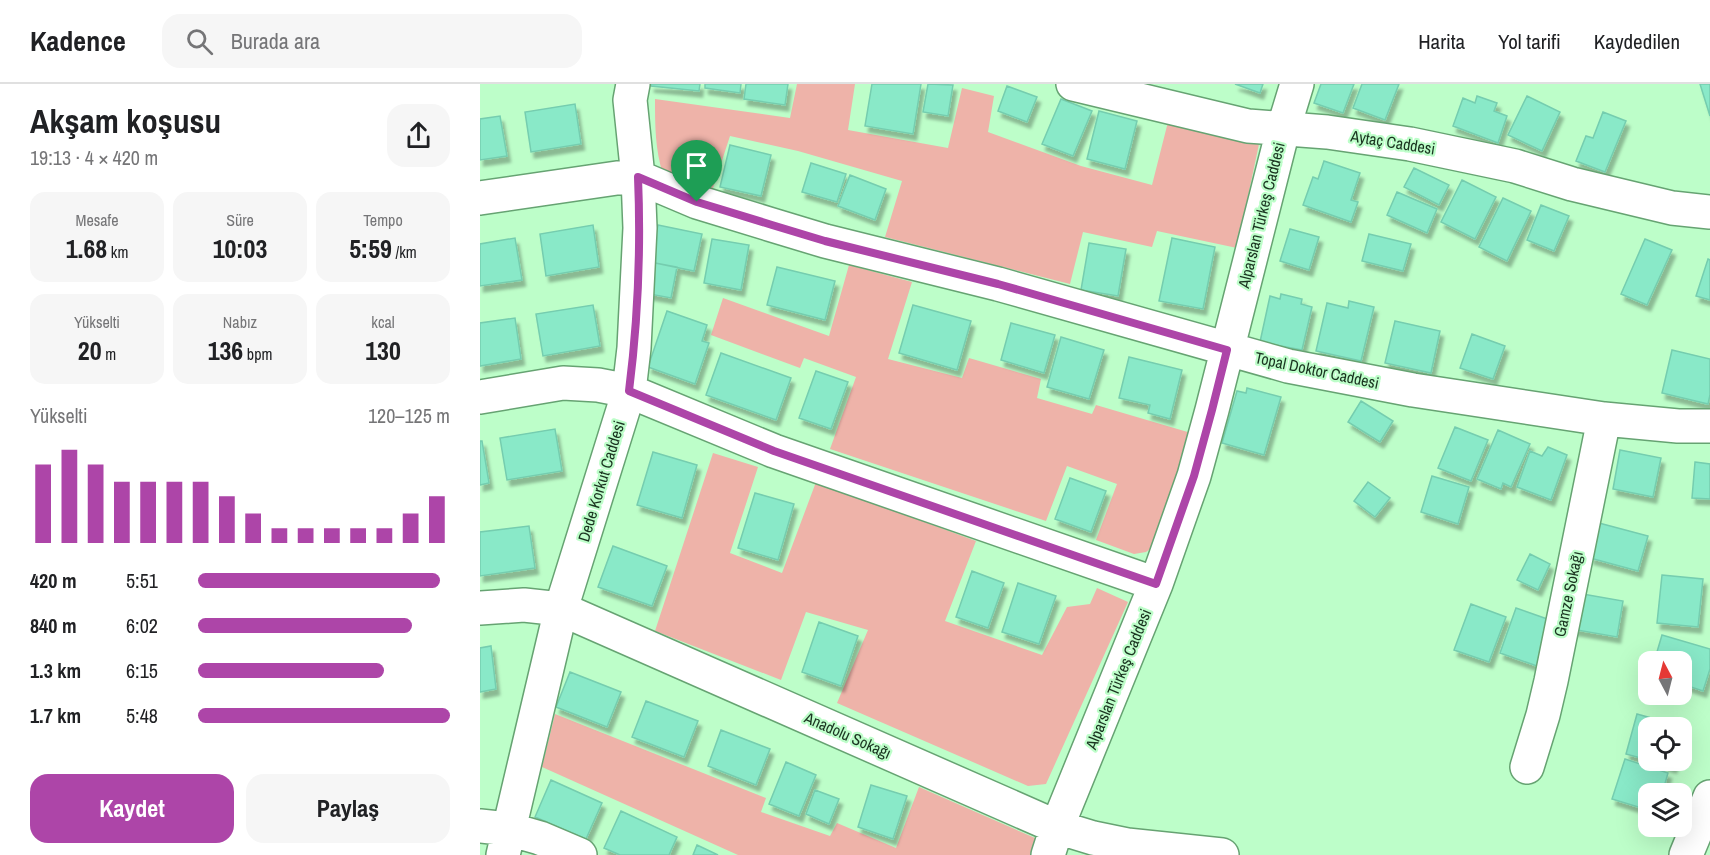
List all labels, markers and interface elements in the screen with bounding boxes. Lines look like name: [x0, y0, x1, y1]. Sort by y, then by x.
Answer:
search box: [162, 14, 582, 68]
text: Kadence: [30, 22, 126, 60]
icon: search: [183, 25, 216, 58]
text: Burada ara: [231, 26, 320, 56]
text: Harita: [1418, 27, 1465, 56]
text: Yol tarifi: [1498, 27, 1561, 56]
text: Kaydedilen: [1594, 27, 1680, 56]
text: Akşam koşusu: [30, 99, 221, 143]
button: share: [387, 104, 450, 167]
street label: Aytaç Caddesi: [1348, 124, 1437, 160]
pin: [671, 140, 722, 202]
street label: Alparslan Türkeş Caddesi: [1232, 140, 1290, 291]
text: 19:13 · 4 × 420 m: [30, 144, 158, 171]
icon: arrive: [680, 149, 713, 182]
text: Mesafe: [75, 209, 119, 231]
text: Süre: [226, 209, 254, 231]
text: Tempo: [363, 209, 403, 231]
text: 1.68: [66, 231, 107, 266]
text: 10:03: [213, 231, 267, 266]
text: 5:59: [349, 231, 392, 266]
text: km: [107, 241, 128, 263]
text: /km: [392, 241, 417, 263]
text: Yükselti: [74, 311, 120, 333]
text: Nabız: [223, 311, 257, 333]
text: kcal: [371, 311, 395, 333]
text: 20: [78, 333, 102, 368]
text: 136: [208, 333, 243, 368]
text: 130: [365, 333, 401, 368]
text: m: [102, 343, 116, 365]
text: bpm: [243, 343, 272, 365]
street label: Topal Doktor Caddesi: [1253, 346, 1381, 394]
text: Yükselti: [30, 402, 87, 429]
text: 120–125 m: [368, 402, 450, 429]
street label: Dede Korkut Caddesi: [572, 418, 630, 544]
street label: Gamze Sokağı: [1548, 549, 1588, 639]
text: 420 m: [30, 567, 77, 594]
text: 5:51: [126, 567, 158, 594]
street label: Alparslan Türkeş Caddesi: [1079, 606, 1156, 753]
text: 840 m: [30, 612, 77, 639]
text: 6:02: [126, 612, 158, 639]
north arrow: [1638, 651, 1692, 705]
map controls: [1638, 651, 1692, 837]
text: 1.3 km: [30, 657, 81, 684]
text: 6:15: [126, 657, 158, 684]
text: 1.7 km: [30, 702, 81, 729]
text: 5:48: [126, 702, 158, 729]
street label: Anadolu Sokağı: [800, 706, 895, 764]
button: locate: [1638, 717, 1692, 771]
button: Kaydet: [30, 774, 234, 843]
button: Paylaş: [246, 774, 450, 843]
button: layers: [1638, 783, 1692, 837]

